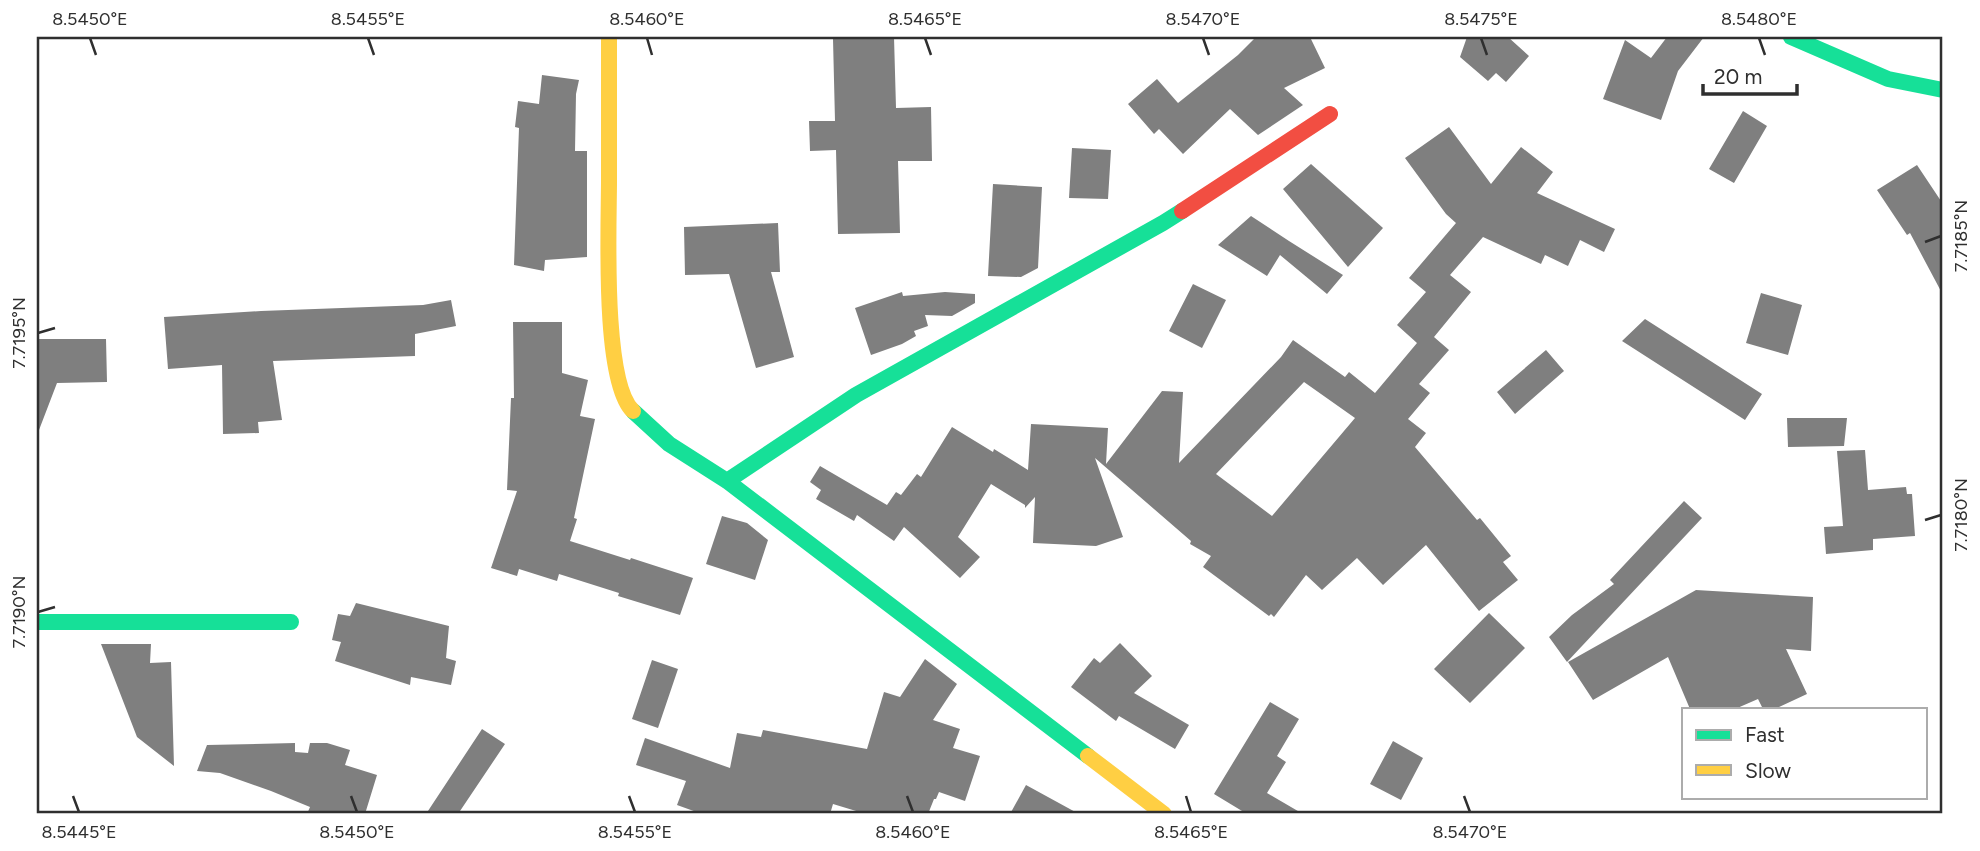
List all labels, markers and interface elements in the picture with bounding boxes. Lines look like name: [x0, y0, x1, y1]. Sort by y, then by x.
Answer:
text: 8.5450°E: [52, 8, 128, 30]
text: 8.5455°E: [331, 8, 405, 30]
text: 8.5460°E: [609, 8, 685, 30]
text: 8.5465°E: [888, 8, 962, 30]
text: 8.5470°E: [1166, 8, 1240, 30]
text: 8.5475°E: [1444, 8, 1518, 30]
text: 8.5480°E: [1721, 8, 1797, 30]
scale bar: [1703, 52, 1798, 96]
text: 20 m: [1714, 64, 1762, 89]
text: 7.7185°N: [1950, 200, 1972, 272]
text: 7.7195°N: [8, 297, 30, 369]
text: 7.7180°N: [1950, 478, 1972, 552]
text: 7.7190°N: [8, 576, 30, 648]
legend: [1682, 708, 1927, 798]
text: Fast: [1745, 722, 1785, 747]
text: Slow: [1745, 758, 1791, 783]
text: 8.5445°E: [41, 821, 117, 843]
text: 8.5450°E: [319, 821, 395, 843]
text: 8.5455°E: [598, 821, 672, 843]
text: 8.5460°E: [875, 821, 951, 843]
text: 8.5465°E: [1154, 821, 1228, 843]
text: 8.5470°E: [1433, 821, 1507, 843]

